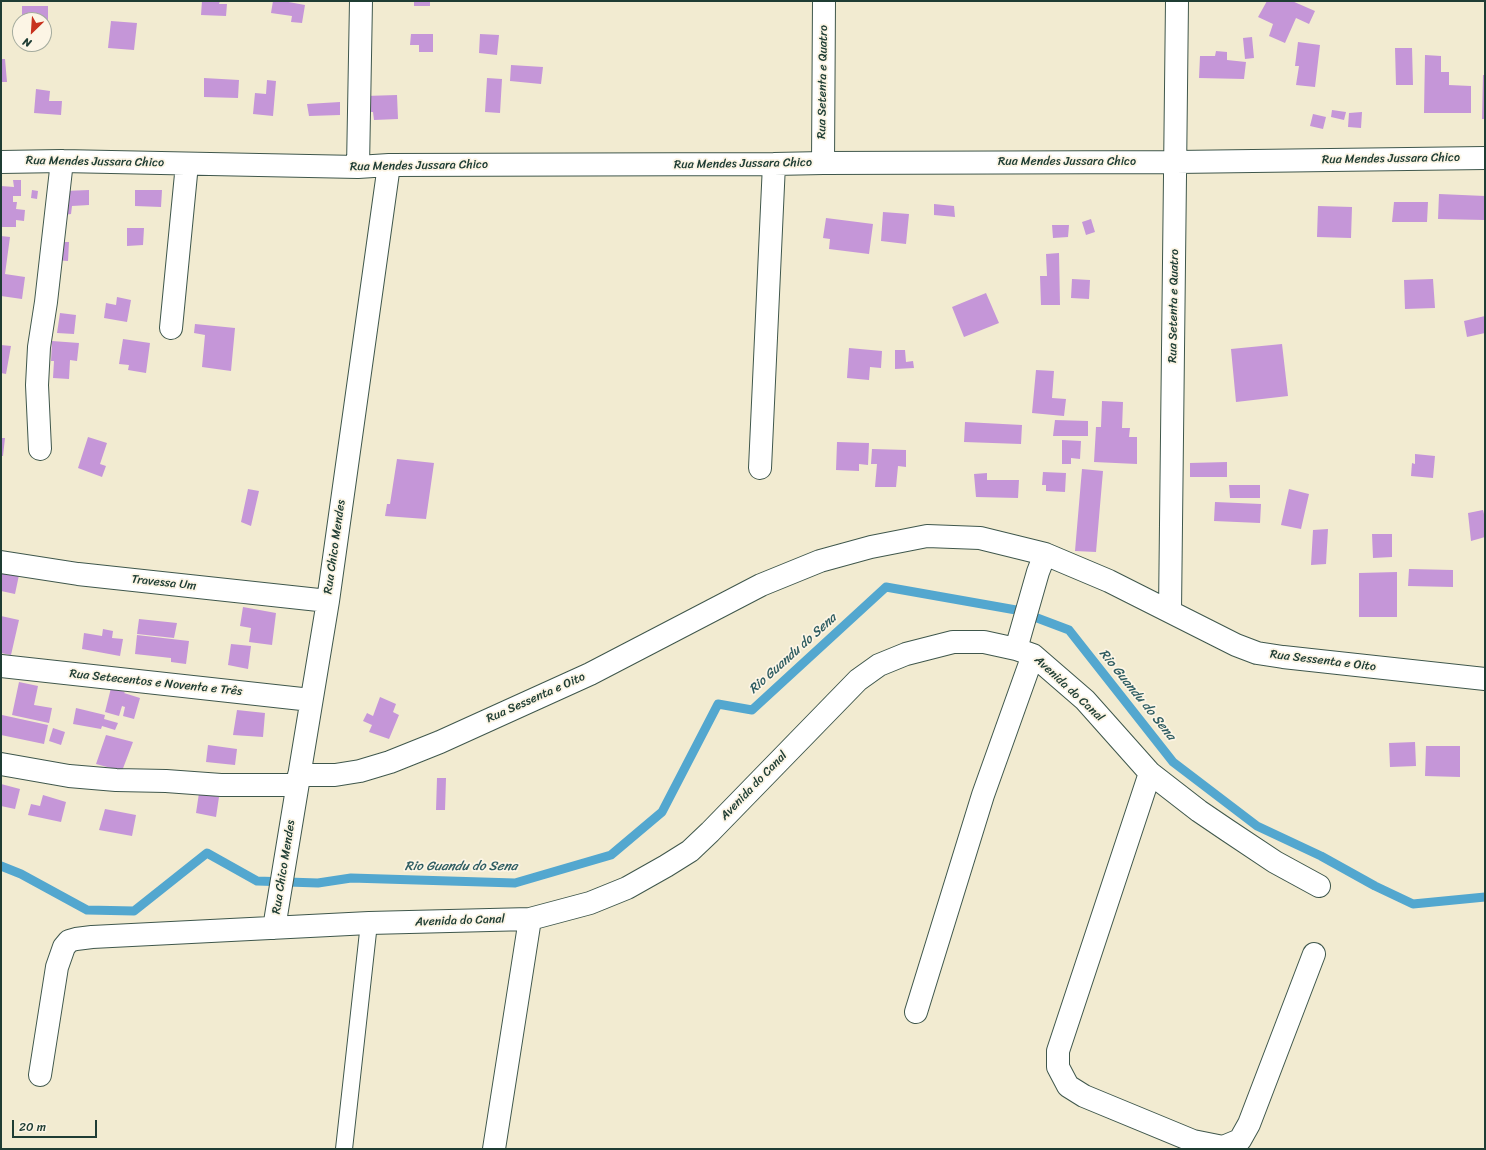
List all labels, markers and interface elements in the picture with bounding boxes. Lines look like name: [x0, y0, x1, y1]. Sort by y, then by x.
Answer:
north arrow: [12, 12, 52, 52]
street label: Rua Setenta e Quatro: [815, 25, 831, 139]
text: N: [20, 32, 35, 53]
street label: Rua Mendes Jussara Chico: [1322, 151, 1460, 167]
street label: Rua Mendes Jussara Chico: [26, 154, 164, 170]
street label: Rua Mendes Jussara Chico: [998, 155, 1136, 169]
street label: Rua Mendes Jussara Chico: [674, 156, 812, 172]
street label: Rua Mendes Jussara Chico: [350, 158, 488, 174]
street label: Rua Setenta e Quatro: [1166, 249, 1182, 363]
street label: Rua Chico Mendes: [321, 499, 349, 595]
street label: Travessa Um: [131, 572, 197, 594]
water label: Rio Guandu do Sena: [746, 611, 840, 697]
water label: Rio Guandu do Sena: [1096, 646, 1178, 744]
street label: Rua Sessenta e Oito: [1269, 647, 1377, 675]
street label: Avenida do Canal: [1031, 653, 1107, 725]
street label: Rua Setecentos e Noventa e Três: [69, 667, 243, 699]
street label: Rua Sessenta e Oito: [484, 670, 588, 726]
street label: Avenida do Canal: [718, 749, 790, 823]
street label: Rua Chico Mendes: [269, 819, 299, 915]
water label: Rio Guandu do Sena: [405, 859, 517, 875]
street label: Avenida do Canal: [415, 912, 505, 930]
scale bar: [14, 1112, 99, 1138]
text: 20 m: [19, 1116, 46, 1138]

